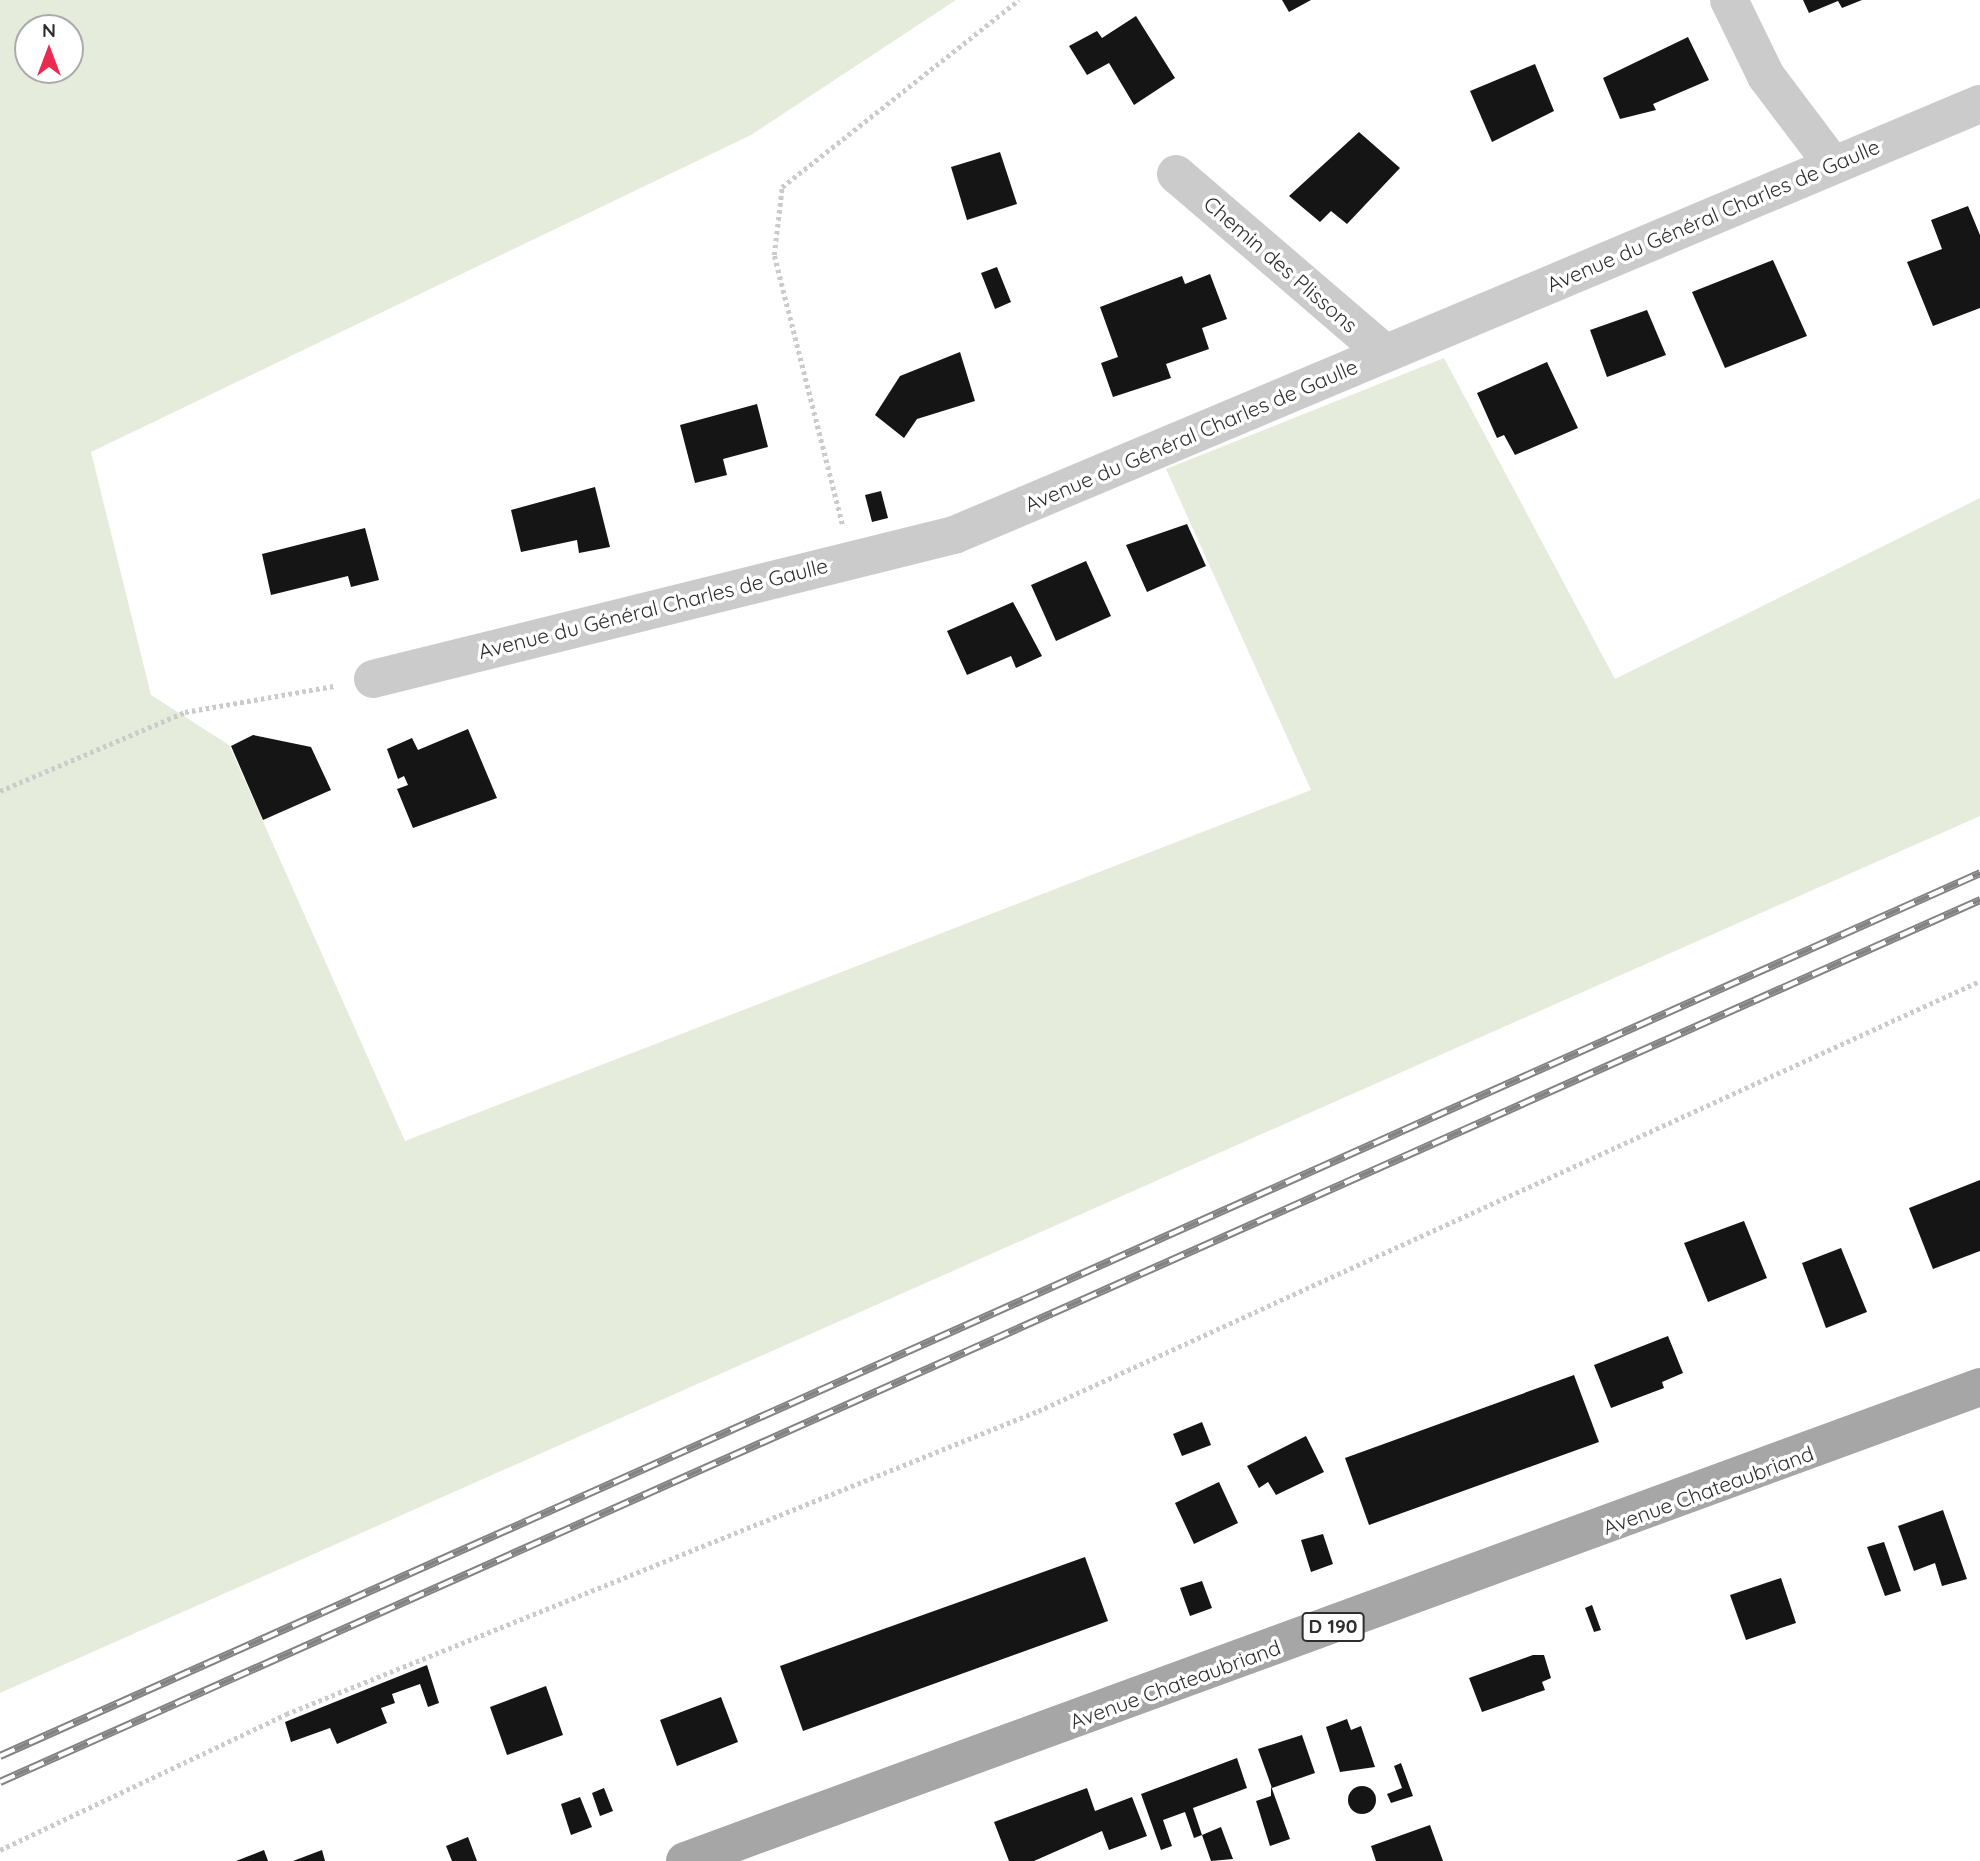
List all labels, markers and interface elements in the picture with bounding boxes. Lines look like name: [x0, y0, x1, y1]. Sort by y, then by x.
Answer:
north arrow: [14, 14, 84, 84]
text: N: [42, 18, 56, 42]
street label: Avenue du Général Charles de Gaulle: [1543, 133, 1883, 297]
street label: Chemin des Plissons: [1199, 190, 1363, 338]
street label: Avenue du Général Charles de Gaulle: [1021, 353, 1361, 517]
street label: Avenue du Général Charles de Gaulle: [476, 552, 830, 664]
street label: Avenue Chateaubriand: [1599, 1440, 1817, 1540]
road number: D 190: [1302, 1611, 1364, 1642]
street label: Avenue Chateaubriand: [1066, 1634, 1284, 1734]

